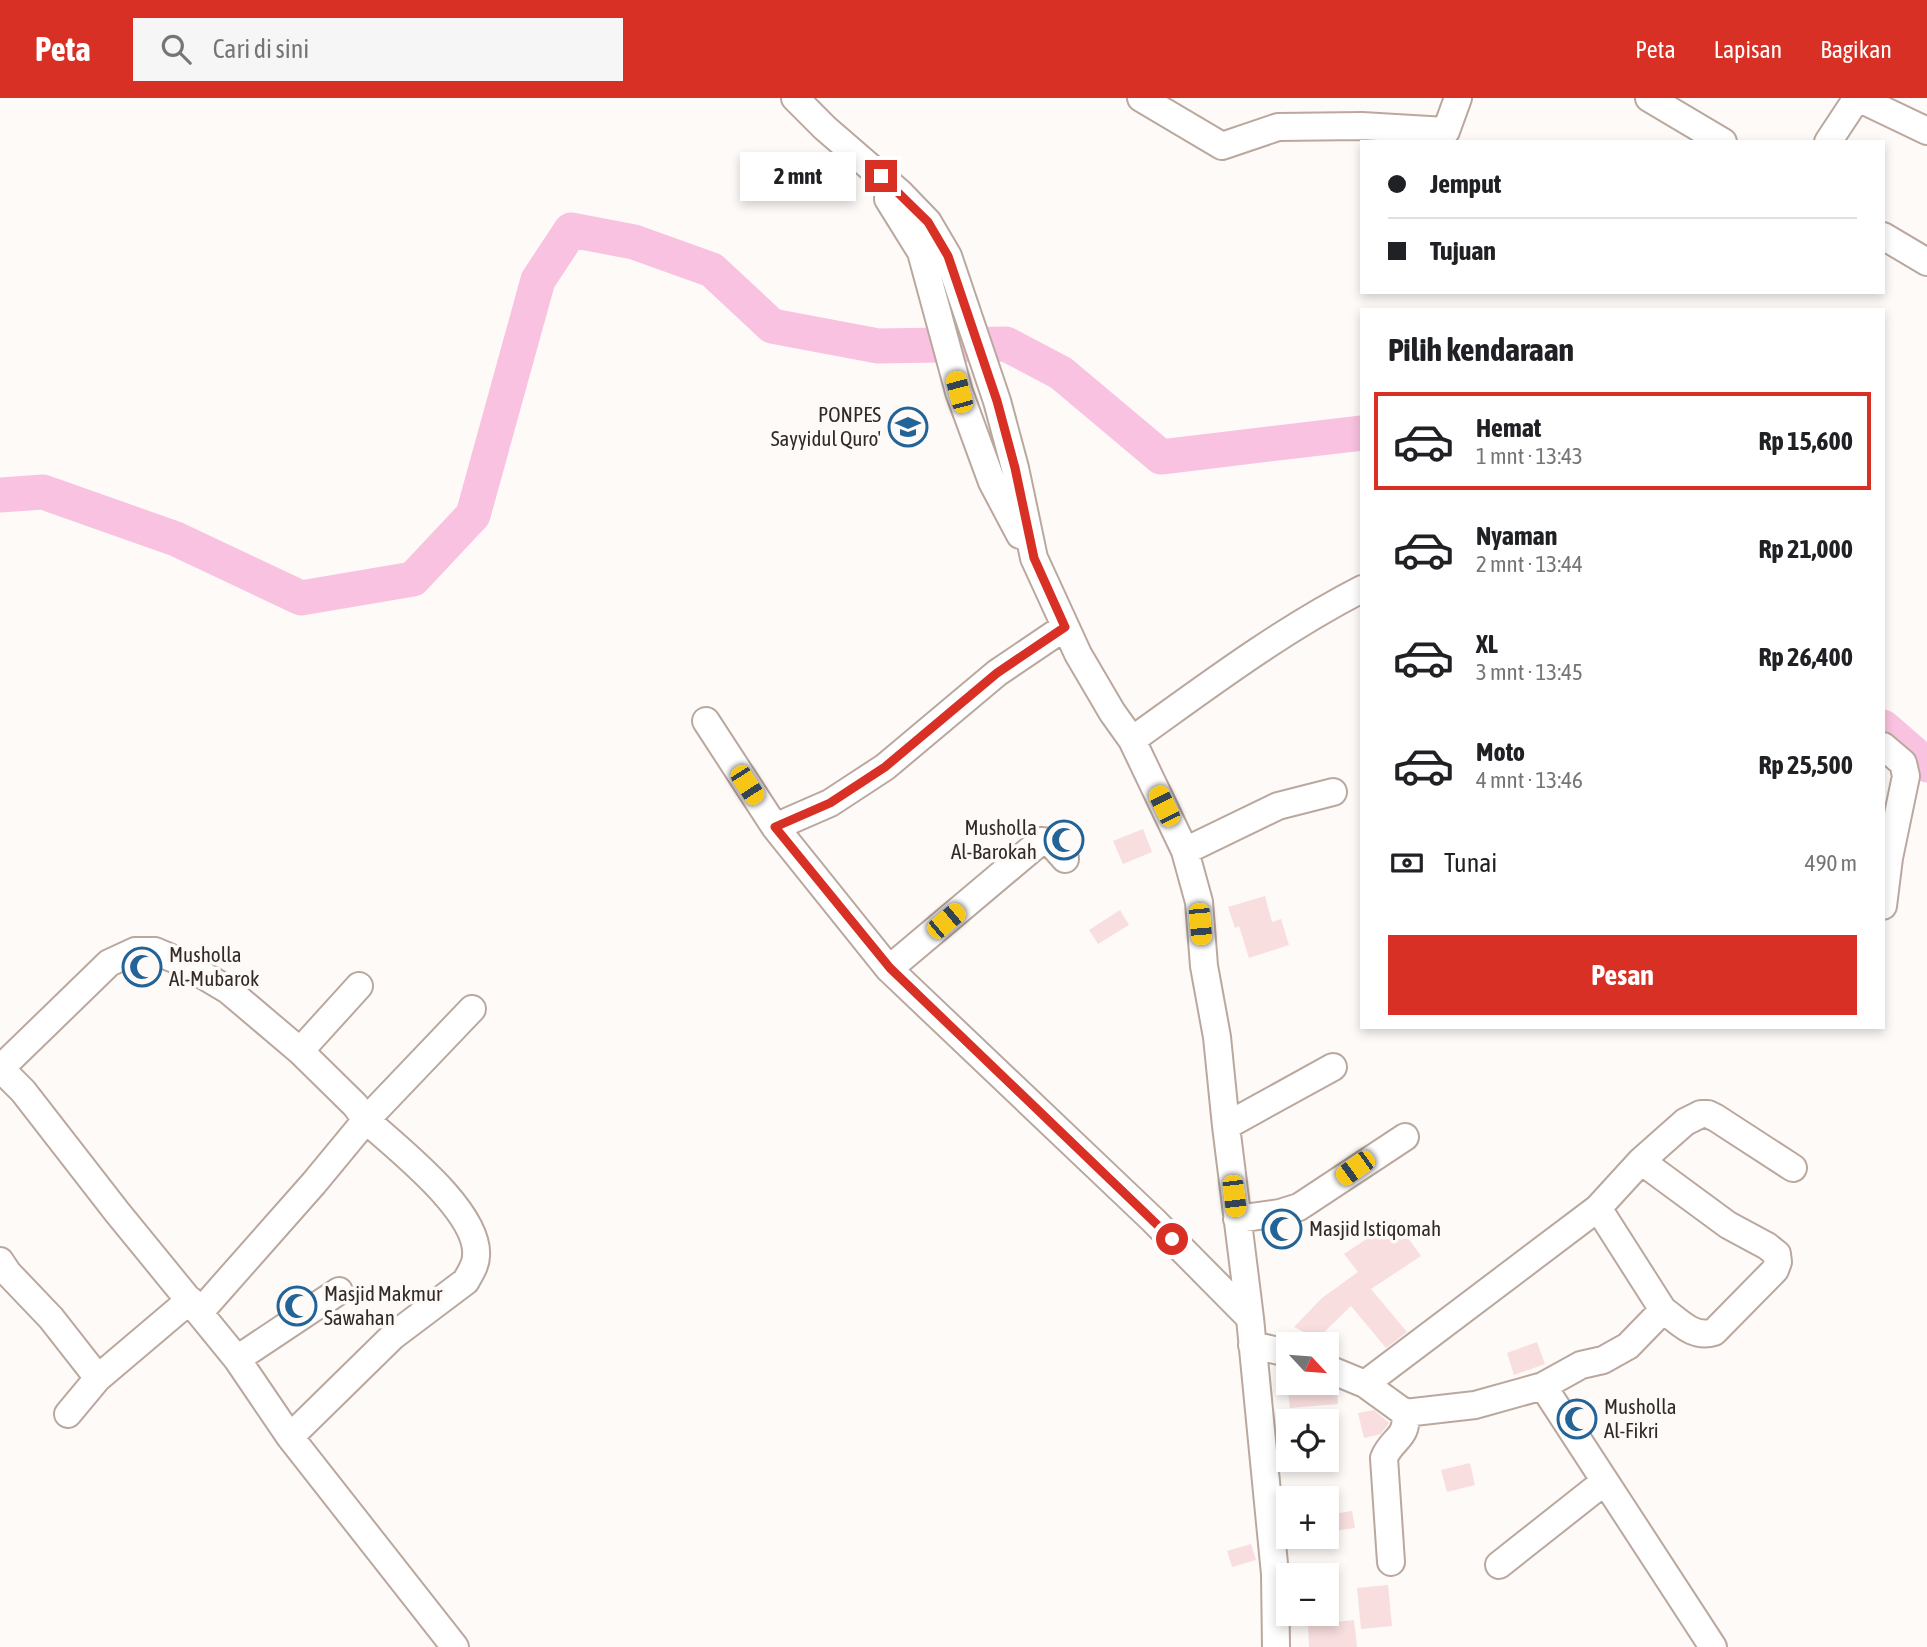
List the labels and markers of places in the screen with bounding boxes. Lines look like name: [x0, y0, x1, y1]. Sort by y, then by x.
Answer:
place label: PONPES Sayyidul Quro': [771, 402, 881, 450]
school or university icon: PONPES Sayyidul Quro': [887, 406, 929, 448]
place label: Musholla Al-Barokah: [951, 815, 1037, 863]
mosque icon: Musholla Al-Barokah: [1043, 819, 1085, 861]
place label: Musholla Al-Mubarok: [169, 942, 259, 990]
mosque icon: Musholla Al-Mubarok: [121, 946, 163, 988]
mosque icon: Masjid Istiqomah: [1261, 1208, 1303, 1250]
place label: Masjid Istiqomah: [1309, 1216, 1441, 1240]
place label: Masjid Makmur Sawahan: [324, 1281, 443, 1329]
mosque icon: Masjid Makmur Sawahan: [276, 1285, 318, 1327]
place label: Musholla Al-Fikri: [1604, 1394, 1677, 1442]
mosque icon: Musholla Al-Fikri: [1556, 1398, 1598, 1440]

